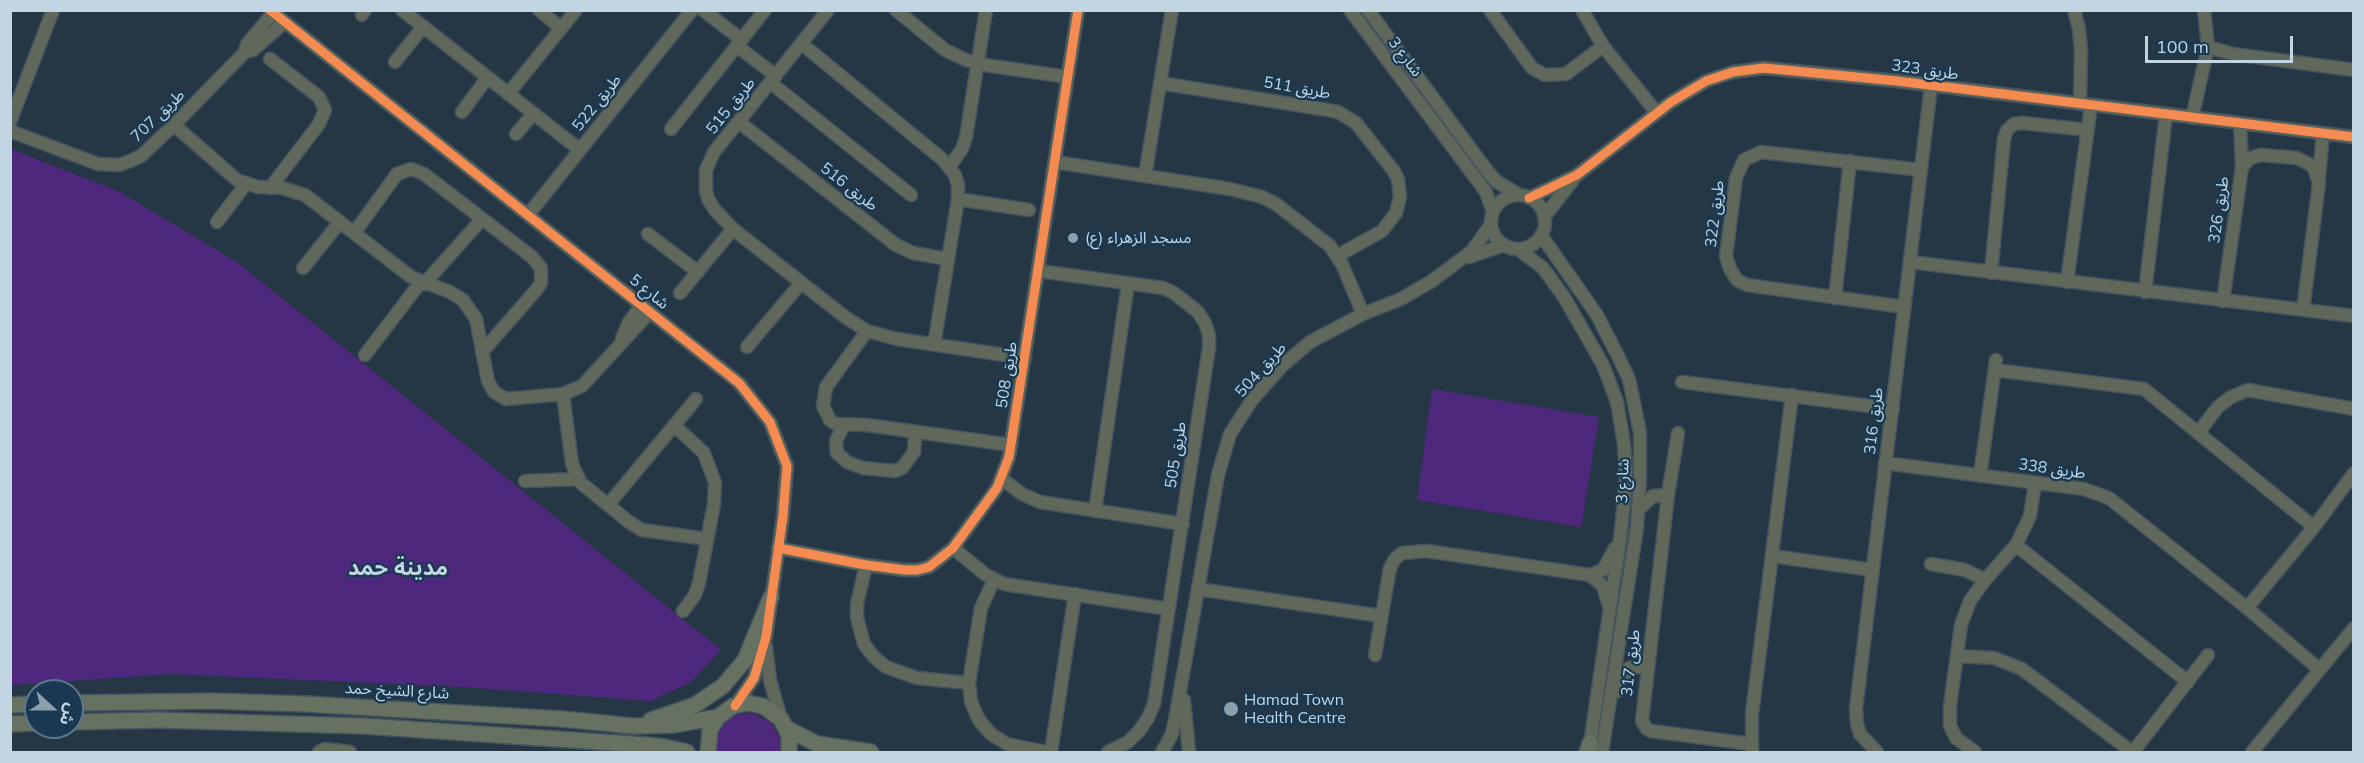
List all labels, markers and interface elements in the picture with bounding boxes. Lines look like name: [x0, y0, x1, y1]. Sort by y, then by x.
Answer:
scale bar: [2148, 24, 2296, 62]
street label: شارع 3: [1384, 33, 1426, 81]
text: 100 m: [2156, 35, 2209, 58]
street label: طريق 323: [1890, 56, 1960, 84]
street label: طريق 522: [568, 71, 626, 135]
street label: طريق 511: [1262, 73, 1332, 103]
street label: طريق 515: [702, 74, 760, 138]
street label: طريق 707: [127, 86, 189, 146]
street label: طريق 516: [817, 159, 881, 215]
street label: طريق 326: [2205, 175, 2233, 245]
street label: طريق 322: [1701, 179, 1729, 249]
place label: مسجد الزهراء (ع): [1085, 228, 1192, 248]
marker: مسجد الزهراء (ع): [1066, 231, 1080, 245]
street label: شارع 5: [625, 270, 673, 314]
street label: طريق 504: [1231, 339, 1291, 401]
street label: طريق 508: [992, 340, 1022, 410]
street label: طريق 316: [1860, 386, 1888, 456]
street label: طريق 505: [1161, 420, 1191, 490]
street label: طريق 338: [2017, 455, 2087, 483]
street label: شارع 3: [1613, 458, 1633, 504]
district label: مدينة حمد: [348, 555, 448, 581]
street label: طريق 317: [1617, 628, 1645, 698]
north arrow: [24, 679, 84, 739]
street label: شارع الشيخ حمد: [344, 679, 450, 703]
place label: Hamad Town Health Centre: [1244, 690, 1346, 728]
marker: Hamad Town Health Centre: [1222, 700, 1240, 718]
text: ش: [56, 701, 82, 729]

